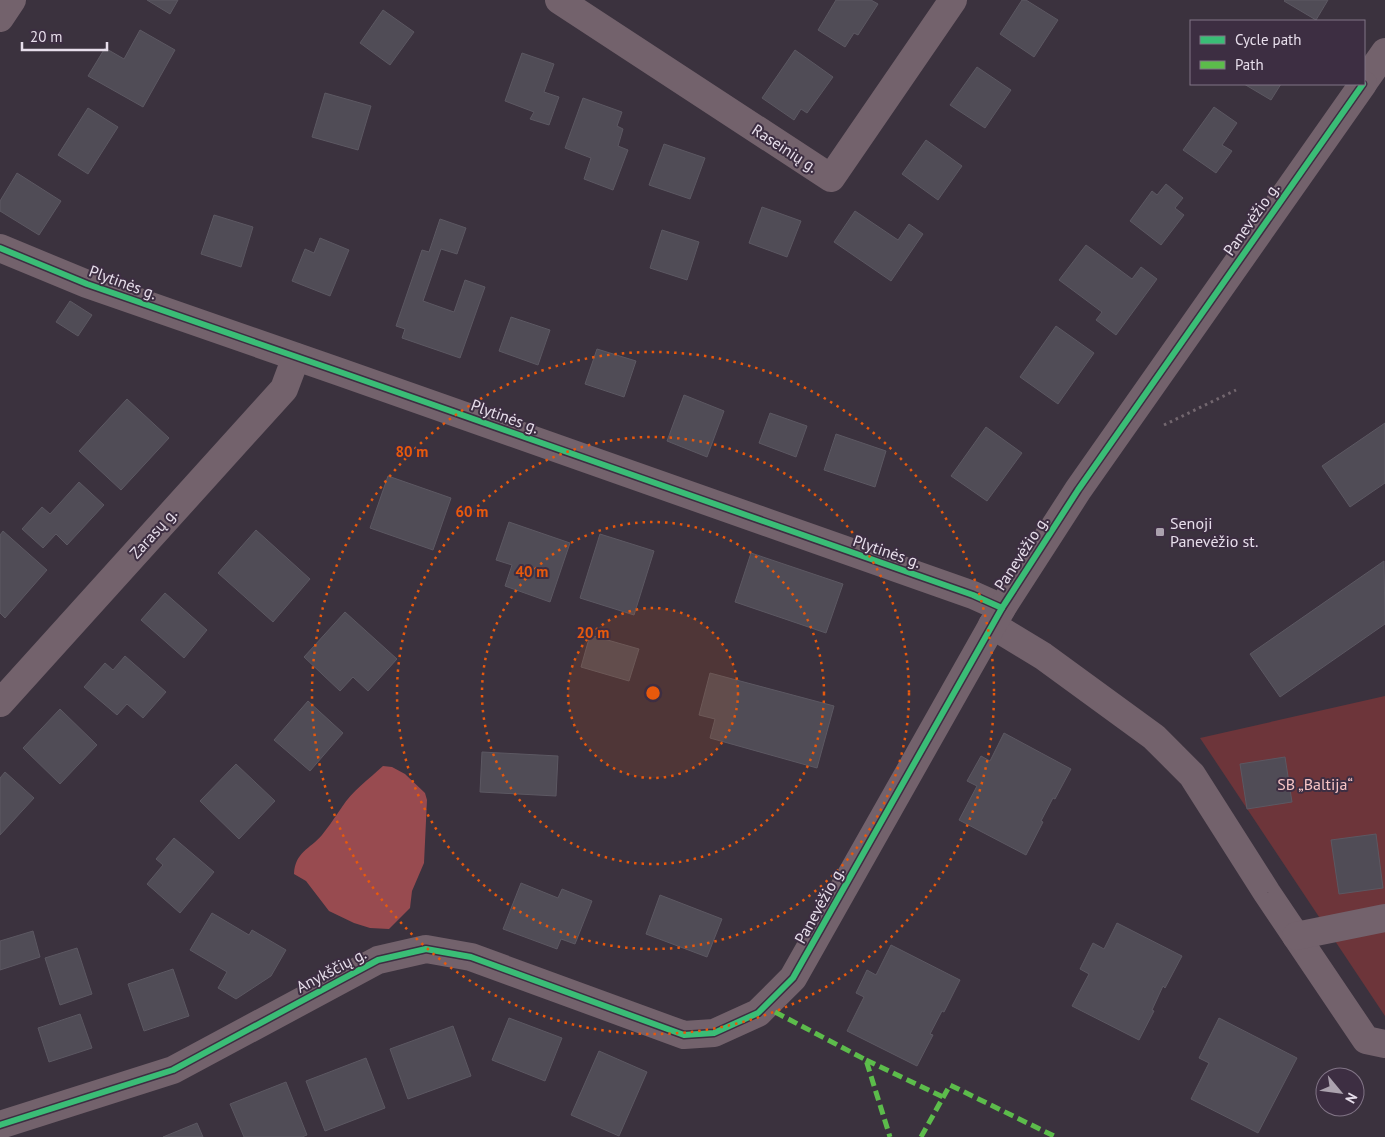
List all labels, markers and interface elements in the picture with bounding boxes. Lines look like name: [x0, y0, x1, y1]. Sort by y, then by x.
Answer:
scale bar: [22, 20, 108, 52]
legend: [1190, 20, 1365, 85]
text: 20 m: [30, 27, 63, 46]
text: Cycle path: [1235, 30, 1301, 49]
text: Path: [1235, 55, 1264, 74]
street label: Raseinių g.: [748, 119, 822, 177]
street label: Panevėžio g.: [1219, 179, 1283, 259]
street label: Plytinės g.: [86, 261, 160, 303]
street label: Plytinės g.: [468, 395, 542, 437]
text: 80 m: [396, 442, 428, 461]
text: 60 m: [456, 502, 488, 521]
street label: Zarasų g.: [125, 504, 181, 562]
street label: Panevėžio g.: [990, 512, 1052, 594]
place label: Senoji Panevėžio st.: [1170, 513, 1258, 551]
marker: Senoji Panevėžio st.: [1154, 526, 1166, 538]
street label: Plytinės g.: [850, 530, 924, 572]
text: 40 m: [516, 562, 548, 581]
text: 20 m: [577, 623, 609, 642]
centre of rings: [644, 684, 662, 702]
park label: SB „Baltija“: [1277, 774, 1353, 794]
street label: Panevėžio g.: [790, 863, 848, 947]
street label: Anykščių g.: [293, 943, 369, 997]
north arrow: [1315, 1067, 1365, 1117]
text: N: [1341, 1090, 1361, 1107]

